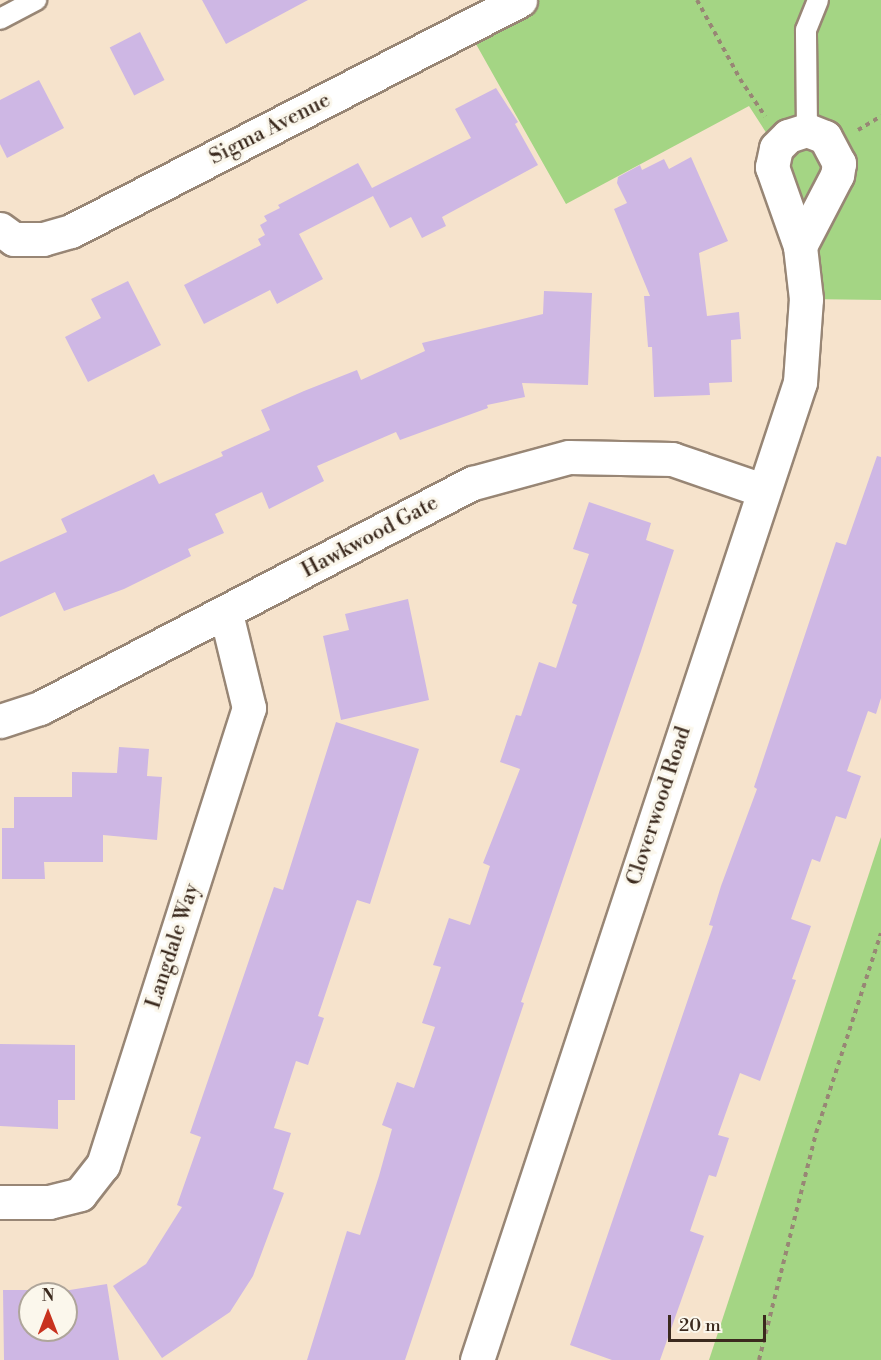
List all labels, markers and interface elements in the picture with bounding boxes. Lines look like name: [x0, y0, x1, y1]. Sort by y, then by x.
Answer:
street label: Sigma Avenue: [205, 88, 335, 170]
street label: Hawkwood Gate: [298, 490, 442, 584]
street label: Cloverwood Road: [621, 723, 697, 889]
street label: Langdale Way: [141, 880, 205, 1012]
north arrow: [18, 1282, 78, 1342]
text: N: [42, 1286, 54, 1306]
scale bar: [671, 1303, 768, 1341]
text: 20 m: [679, 1314, 721, 1337]

